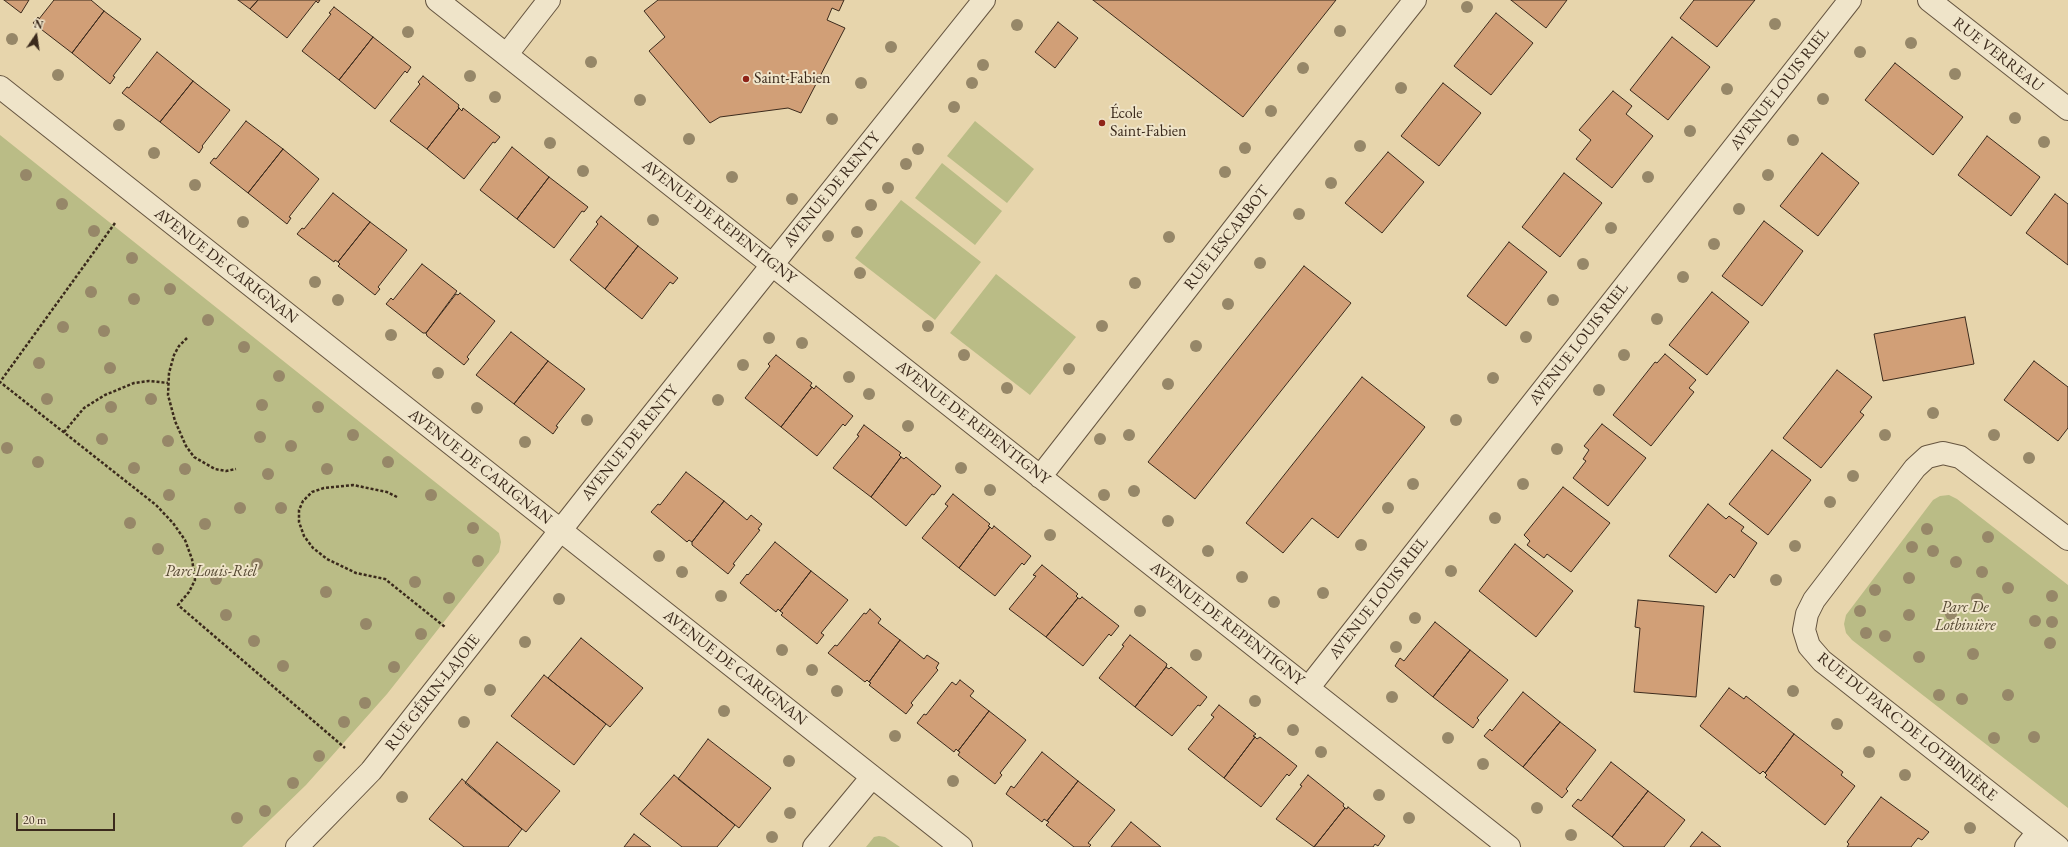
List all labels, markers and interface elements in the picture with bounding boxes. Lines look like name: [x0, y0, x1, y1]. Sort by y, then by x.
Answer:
street label: RUE VERREAU: [1949, 14, 2047, 96]
north arrow: [16, 16, 56, 56]
text: N: [33, 16, 45, 32]
street label: AVENUE LOUIS RIEL: [1726, 24, 1834, 154]
place label: Saint-Fabien: [754, 69, 831, 89]
marker: Saint-Fabien: [741, 74, 751, 84]
place label: École Saint-Fabien: [1110, 104, 1187, 142]
marker: École Saint-Fabien: [1097, 118, 1107, 128]
street label: AVENUE DE RENTY: [780, 129, 884, 251]
street label: AVENUE DE REPENTIGNY: [638, 156, 800, 288]
street label: RUE LESCARBOT: [1180, 182, 1274, 294]
street label: AVENUE DE CARIGNAN: [150, 204, 302, 328]
street label: AVENUE LOUIS RIEL: [1525, 279, 1633, 409]
street label: AVENUE DE REPENTIGNY: [892, 357, 1054, 489]
street label: AVENUE DE RENTY: [578, 382, 682, 504]
street label: AVENUE DE CARIGNAN: [404, 405, 556, 529]
street label: AVENUE LOUIS RIEL: [1325, 533, 1433, 663]
street label: AVENUE DE REPENTIGNY: [1146, 558, 1308, 690]
park label: Parc Louis-Riel: [165, 562, 257, 582]
park label: Parc De Lotbinière: [1934, 598, 1996, 636]
street label: AVENUE DE CARIGNAN: [659, 606, 811, 730]
street label: RUE GÉRIN-LAJOIE: [382, 631, 484, 755]
street label: RUE DU PARC DE LOTBINIÈRE: [1813, 649, 2001, 805]
scale bar: [18, 805, 117, 831]
text: 20 m: [23, 812, 46, 828]

